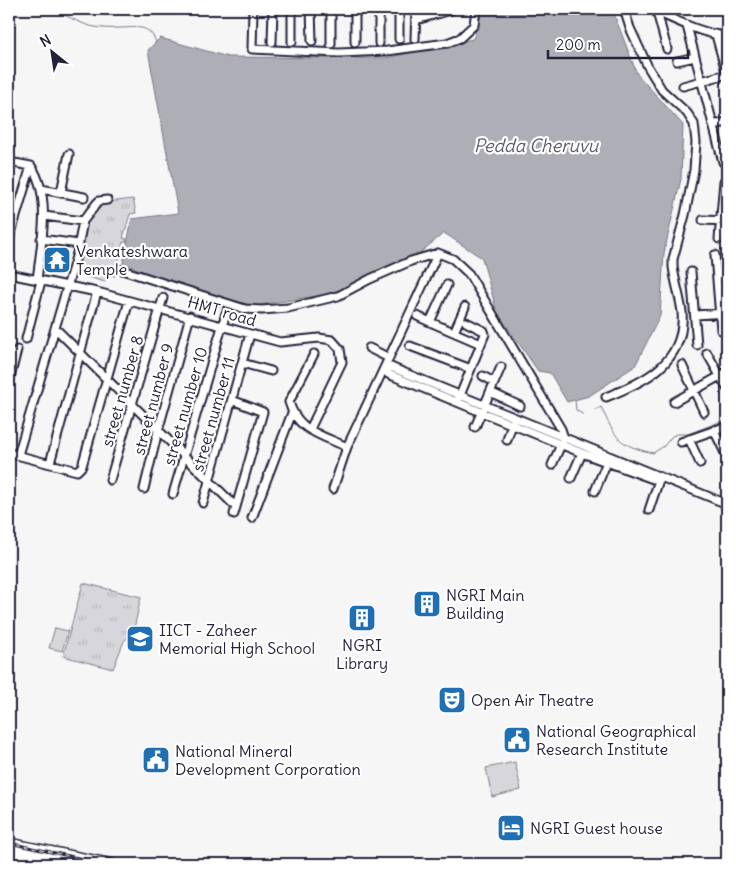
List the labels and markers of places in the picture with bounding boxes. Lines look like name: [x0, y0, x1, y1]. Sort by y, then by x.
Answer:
place label: Venkateshwara Temple: [76, 241, 188, 279]
temple icon: Venkateshwara Temple: [42, 245, 72, 275]
place label: NGRI Main Building: [446, 585, 524, 623]
building icon: NGRI Main Building: [412, 589, 442, 619]
building icon: NGRI Library: [347, 603, 377, 633]
place label: IICT - Zaheer Memorial High School: [159, 620, 315, 658]
school or university icon: IICT - Zaheer Memorial High School: [125, 624, 155, 654]
place label: NGRI Library: [336, 635, 388, 673]
theatre icon: Open Air Theatre: [437, 685, 467, 715]
place label: Open Air Theatre: [471, 690, 594, 710]
place label: National Geographical Research Institute: [536, 721, 696, 759]
public building icon: National Geographical Research Institute: [502, 725, 532, 755]
place label: National Mineral Development Corporation: [175, 741, 361, 779]
public building icon: National Mineral Development Corporation: [141, 745, 171, 775]
hotel icon: NGRI Guest house: [496, 813, 526, 843]
place label: NGRI Guest house: [530, 818, 663, 838]

